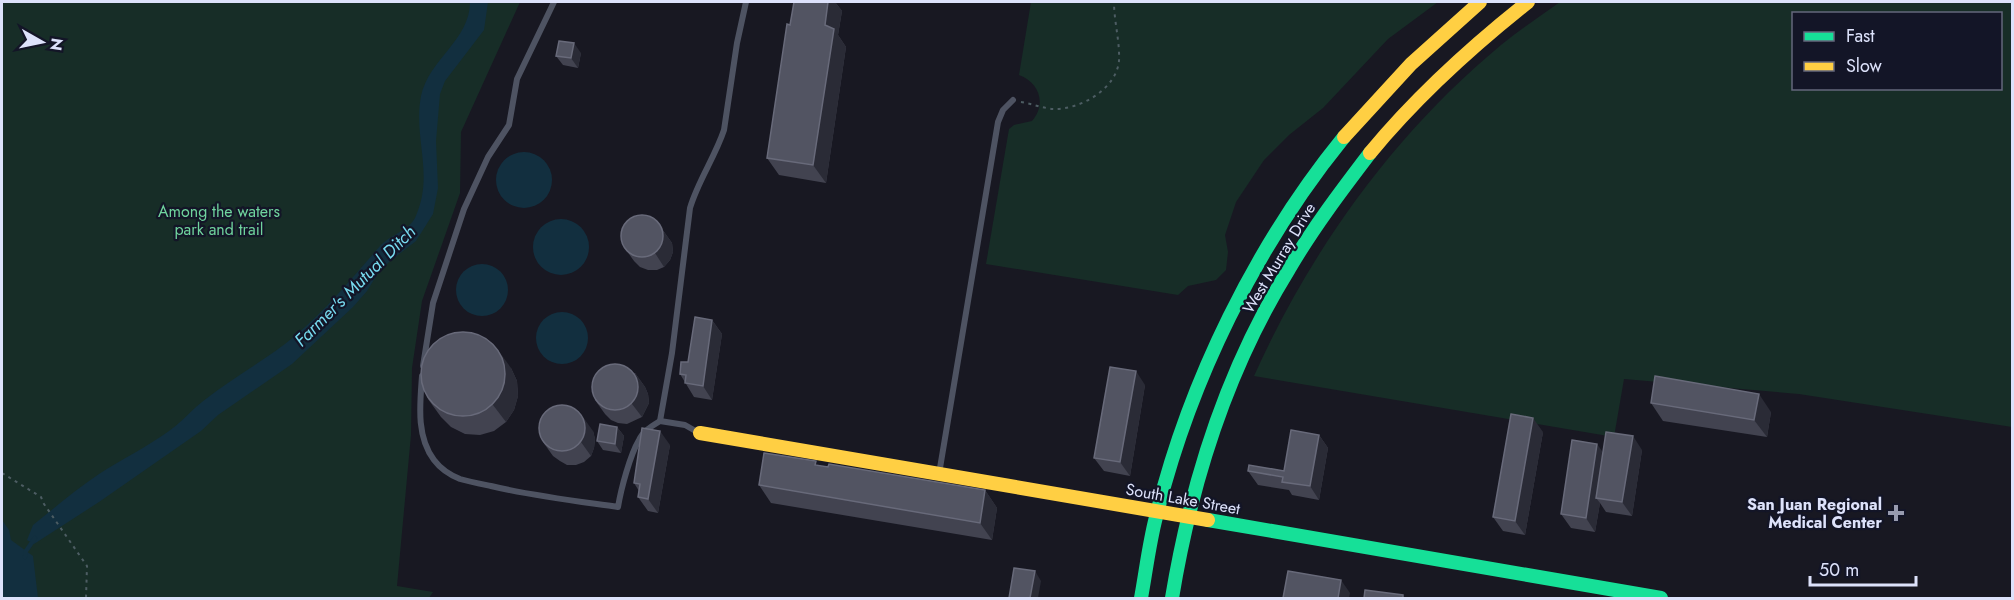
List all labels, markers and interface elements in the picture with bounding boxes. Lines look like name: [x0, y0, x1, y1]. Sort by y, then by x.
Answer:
north arrow: [12, 12, 72, 72]
legend: [1792, 12, 2002, 90]
text: Fast: [1846, 23, 1875, 49]
text: N: [44, 36, 69, 52]
text: Slow: [1846, 53, 1883, 79]
street label: West Murray Drive: [1237, 198, 1321, 318]
park label: Among the waters park and trail: [158, 200, 280, 241]
water label: Farmer's Mutual Ditch: [288, 219, 422, 353]
street label: South Lake Street: [1124, 478, 1242, 520]
place label: San Juan Regional Medical Center: [1747, 493, 1882, 534]
marker: San Juan Regional Medical Center: [1887, 504, 1905, 522]
scale bar: [1810, 549, 1916, 587]
text: 50 m: [1819, 557, 1859, 583]

